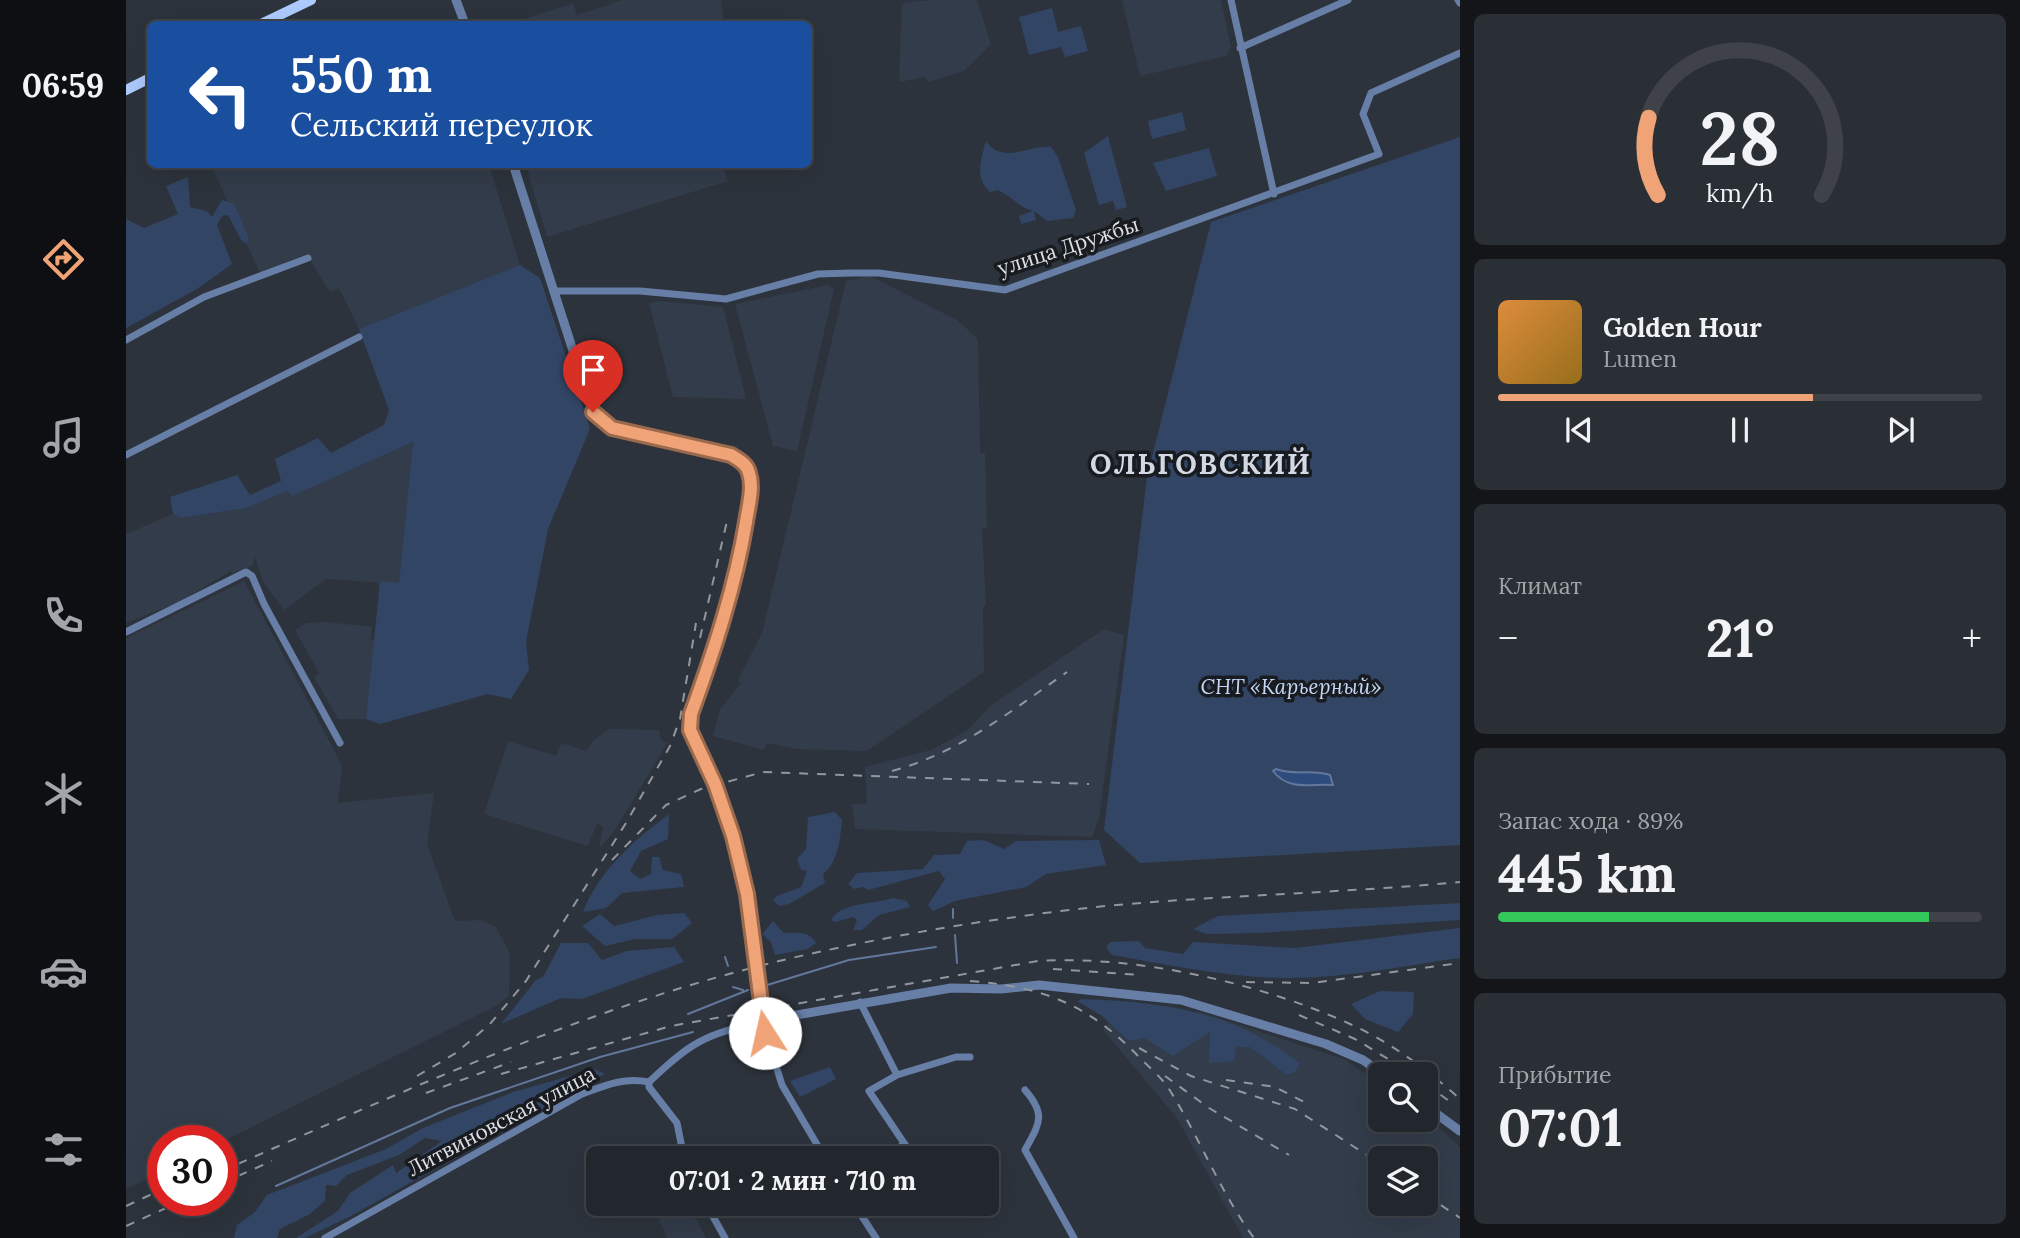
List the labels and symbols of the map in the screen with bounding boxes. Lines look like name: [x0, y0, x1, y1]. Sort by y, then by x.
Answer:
street label: улица Дружбы: [994, 210, 1142, 282]
pin: [563, 340, 623, 412]
district label: ОЛЬГОВСКИЙ: [1090, 446, 1312, 482]
park label: СНТ «Карьерный»: [1201, 673, 1381, 700]
position arrow: [728, 996, 802, 1070]
street label: Литвиновская улица: [402, 1060, 600, 1182]
speed limit sign: 30: [147, 1125, 238, 1216]

